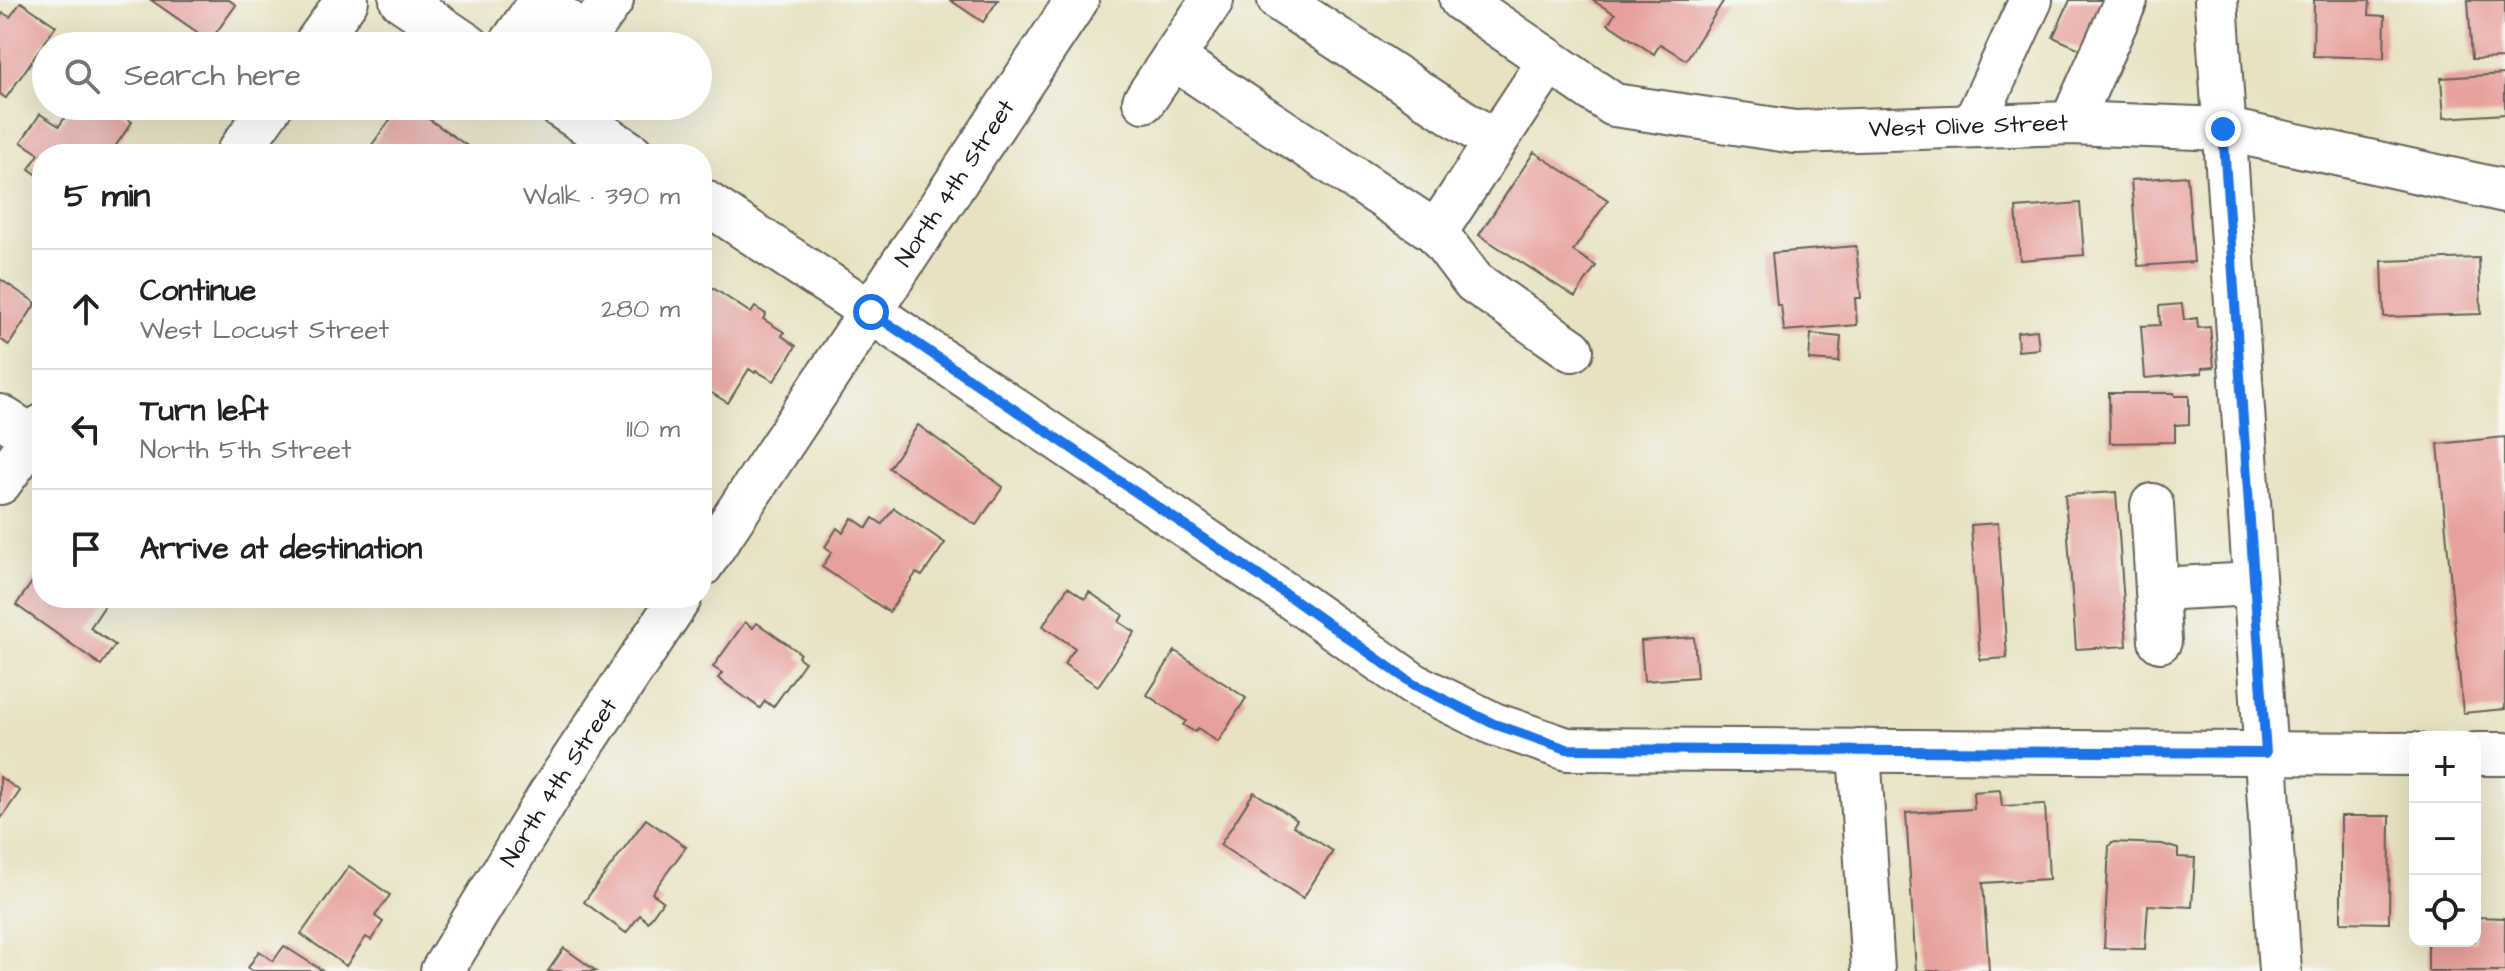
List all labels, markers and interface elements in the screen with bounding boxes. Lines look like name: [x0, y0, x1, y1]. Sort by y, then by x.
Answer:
search box: [32, 32, 712, 120]
icon: search: [60, 54, 104, 98]
text: Search here: [124, 55, 301, 97]
street label: North 4th Street: [887, 93, 1023, 274]
street label: West Olive Street: [1868, 106, 2069, 147]
route end: [2205, 111, 2241, 147]
text: 5 min: [64, 172, 150, 220]
text: Walk · 390 m: [523, 178, 680, 214]
text: Continue: [140, 270, 256, 312]
icon: ahead: [64, 287, 108, 331]
text: 280 m: [601, 291, 680, 327]
route start: [853, 294, 889, 330]
text: West Locust Street: [140, 312, 389, 348]
text: Turn left: [140, 390, 268, 432]
icon: left: [64, 407, 108, 451]
text: 110 m: [626, 411, 680, 447]
text: North 5th Street: [140, 432, 351, 468]
icon: arrive: [64, 527, 108, 571]
text: Arrive at destination: [140, 528, 422, 570]
street label: North 4th Street: [492, 691, 626, 873]
map controls: [2409, 731, 2481, 947]
button: +: [2409, 731, 2481, 803]
button: −: [2409, 803, 2481, 875]
button: locate: [2409, 875, 2481, 947]

